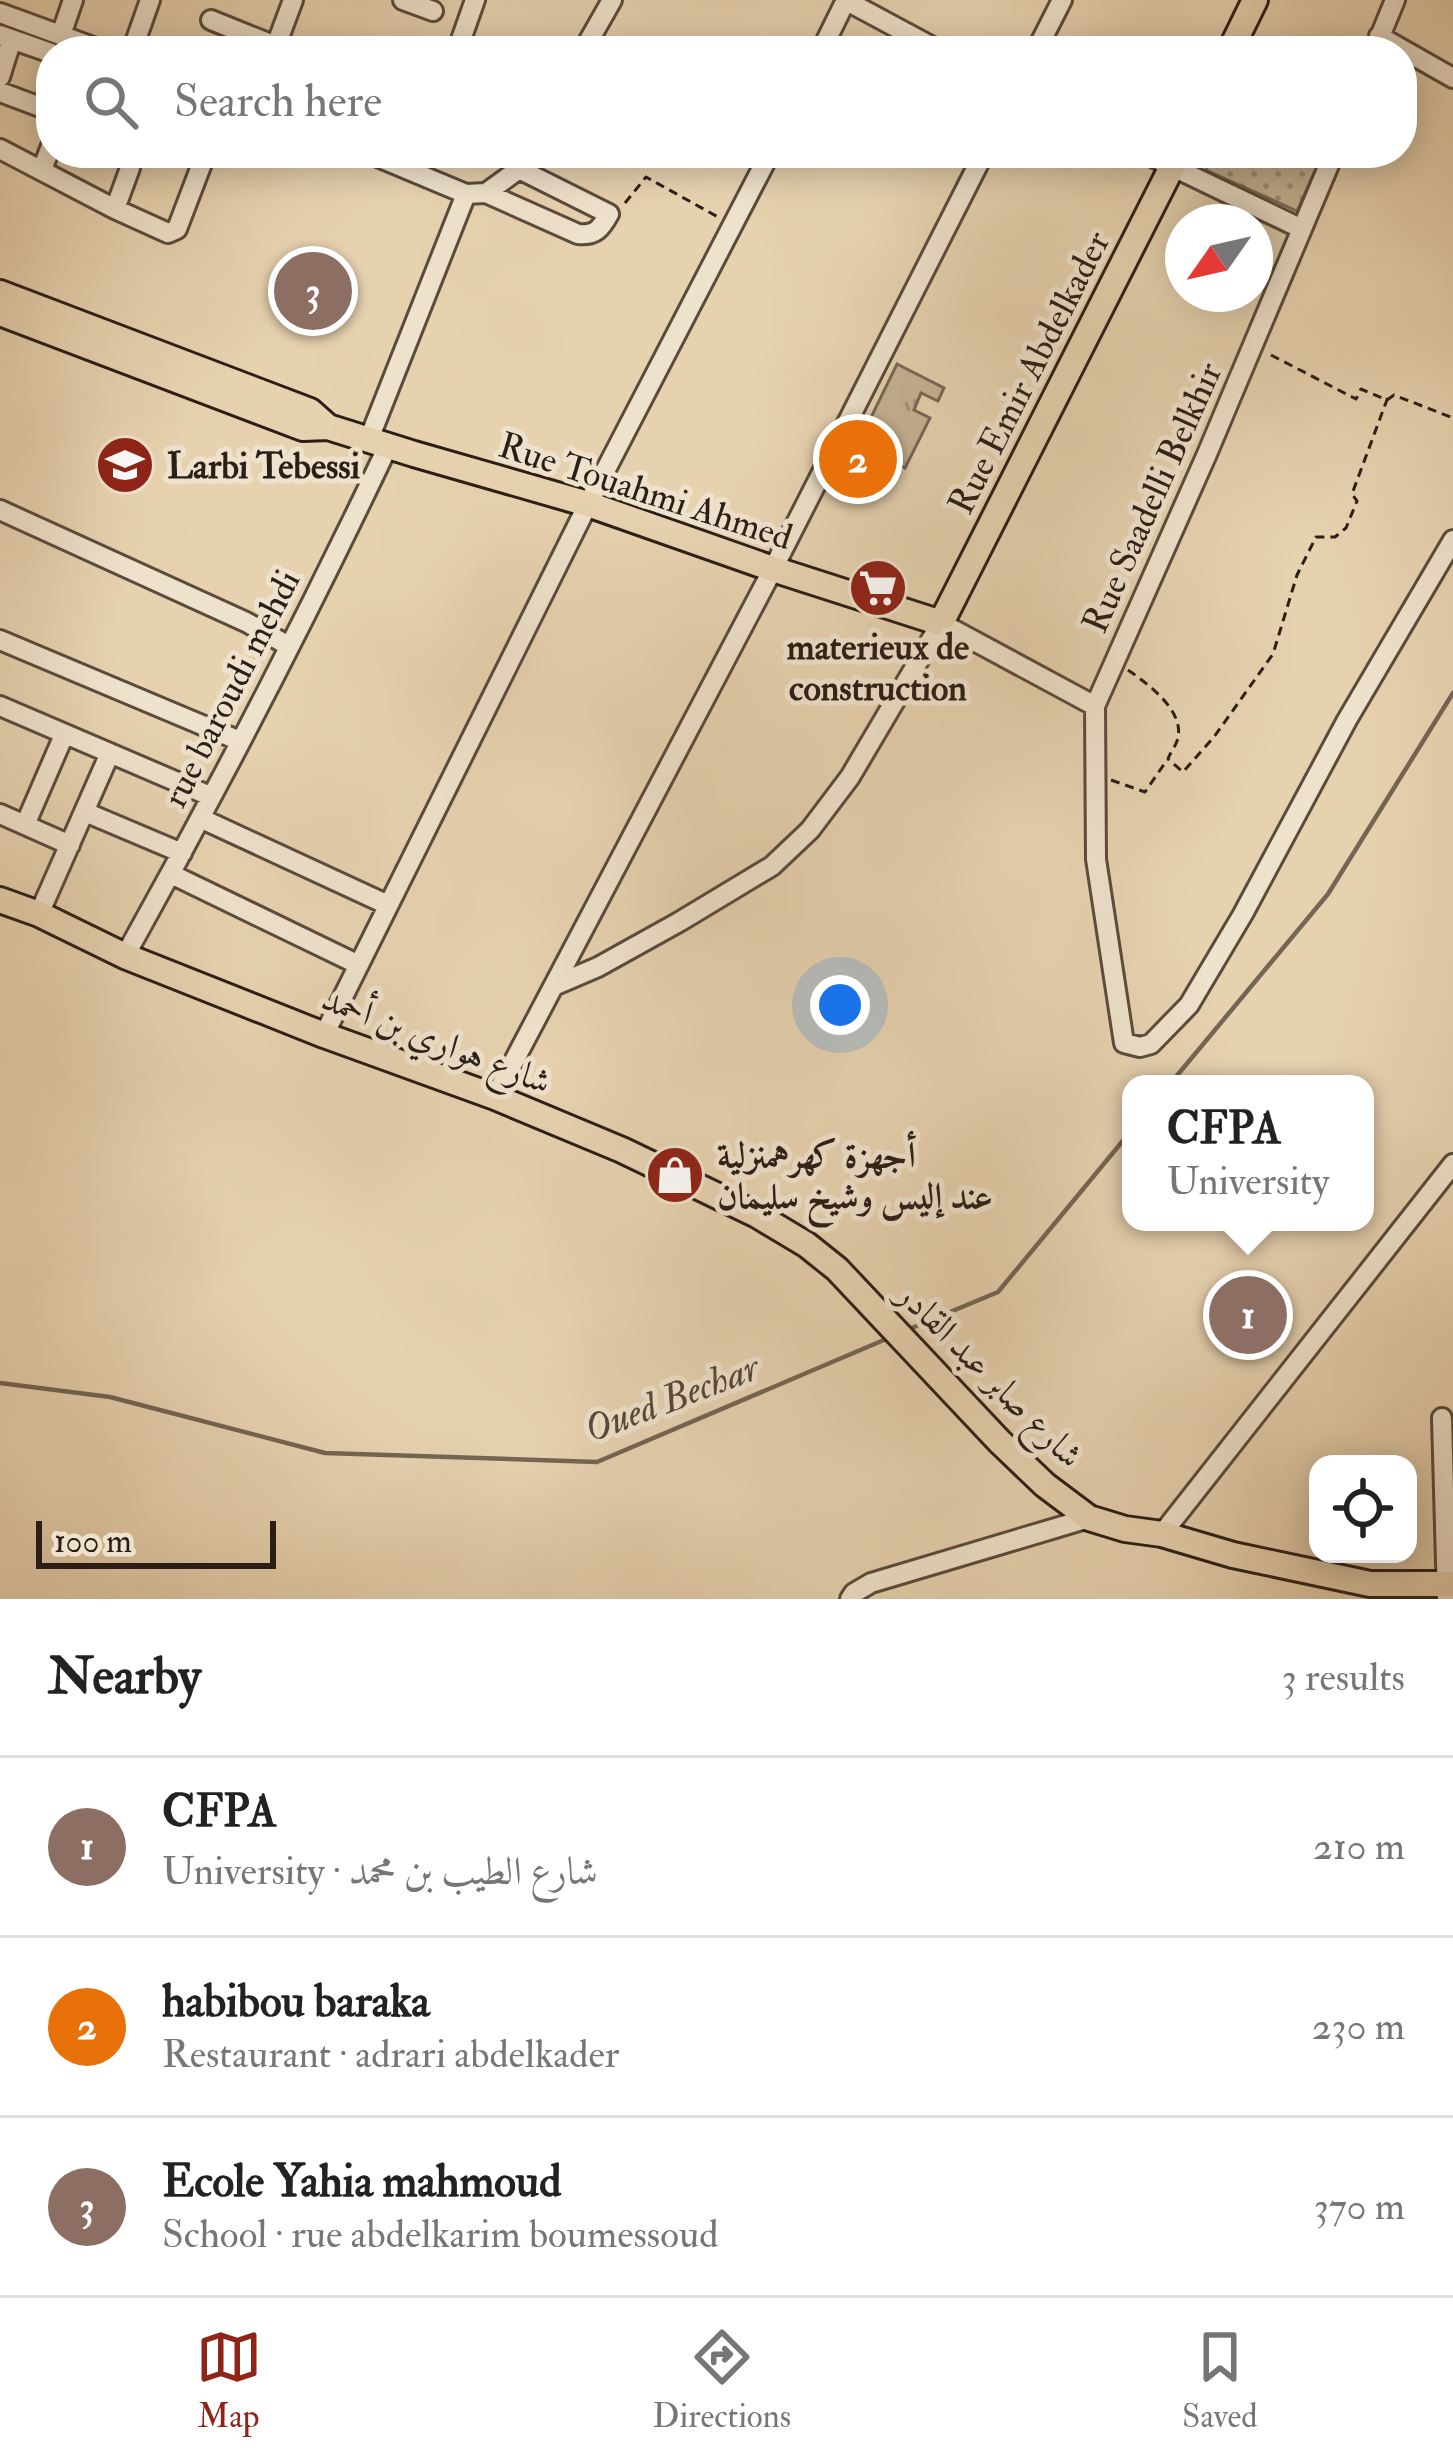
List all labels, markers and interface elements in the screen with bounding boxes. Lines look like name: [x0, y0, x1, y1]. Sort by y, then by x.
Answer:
search box: [36, 36, 1417, 168]
icon: search: [78, 69, 144, 135]
text: Search here: [174, 74, 382, 130]
north arrow: [1165, 204, 1273, 312]
street label: Rue Emir Abdelkader: [939, 223, 1120, 522]
pin: 3: [274, 246, 352, 336]
street label: Rue Saadelli Belkhir: [1073, 355, 1232, 640]
pin: 2: [819, 414, 897, 504]
street label: Rue Touahmi Ahmed: [493, 423, 798, 560]
school or university icon: Larbi Tebessi: [94, 434, 156, 496]
place label: Larbi Tebessi: [167, 444, 361, 489]
supermarket icon: materieux de construction: [847, 557, 909, 619]
street label: rue baroudi mehdi: [152, 563, 310, 815]
place label: materieux de construction: [787, 625, 969, 711]
street label: شارع هواري بن أحمد: [313, 973, 559, 1111]
your location: [810, 975, 870, 1035]
popup: [1122, 1075, 1374, 1231]
text: CFPA: [1167, 1101, 1281, 1157]
place label: أجهزة كهرهمنزلية عند إليس وشيخ سليمان: [717, 1130, 993, 1229]
shop icon: أجهزة كهرهمنزلية عند إليس وشيخ سليمان: [644, 1144, 706, 1206]
text: University: [1167, 1157, 1329, 1206]
street label: شارع صابر عبد القادر: [880, 1270, 1093, 1483]
pin: 1: [1209, 1270, 1287, 1360]
water label: Oued Bechar: [577, 1342, 768, 1454]
map controls: [1309, 1455, 1417, 1563]
button: locate: [1309, 1455, 1417, 1563]
scale bar: [36, 1515, 276, 1568]
text: 100 m: [54, 1521, 132, 1562]
text: Nearby: [48, 1645, 201, 1709]
text: 3 results: [1282, 1653, 1405, 1702]
text: CFPA: [162, 1784, 277, 1840]
text: 1: [80, 1822, 94, 1871]
text: 210 m: [1313, 1822, 1405, 1871]
text: University · شارع الطيب بن محمد: [162, 1847, 598, 1896]
text: habibou baraka: [162, 1974, 430, 2030]
text: 2: [77, 2002, 97, 2051]
text: 230 m: [1312, 2002, 1405, 2051]
text: Restaurant · adrari abdelkader: [162, 2030, 619, 2079]
text: Ecole Yahia mahmoud: [162, 2154, 561, 2210]
text: 3: [80, 2182, 94, 2231]
text: 370 m: [1314, 2182, 1405, 2231]
text: School · rue abdelkarim boumessoud: [162, 2210, 718, 2259]
tab: Map: [196, 2324, 262, 2437]
tab: Directions: [653, 2324, 791, 2437]
tab: Saved: [1182, 2324, 1257, 2437]

